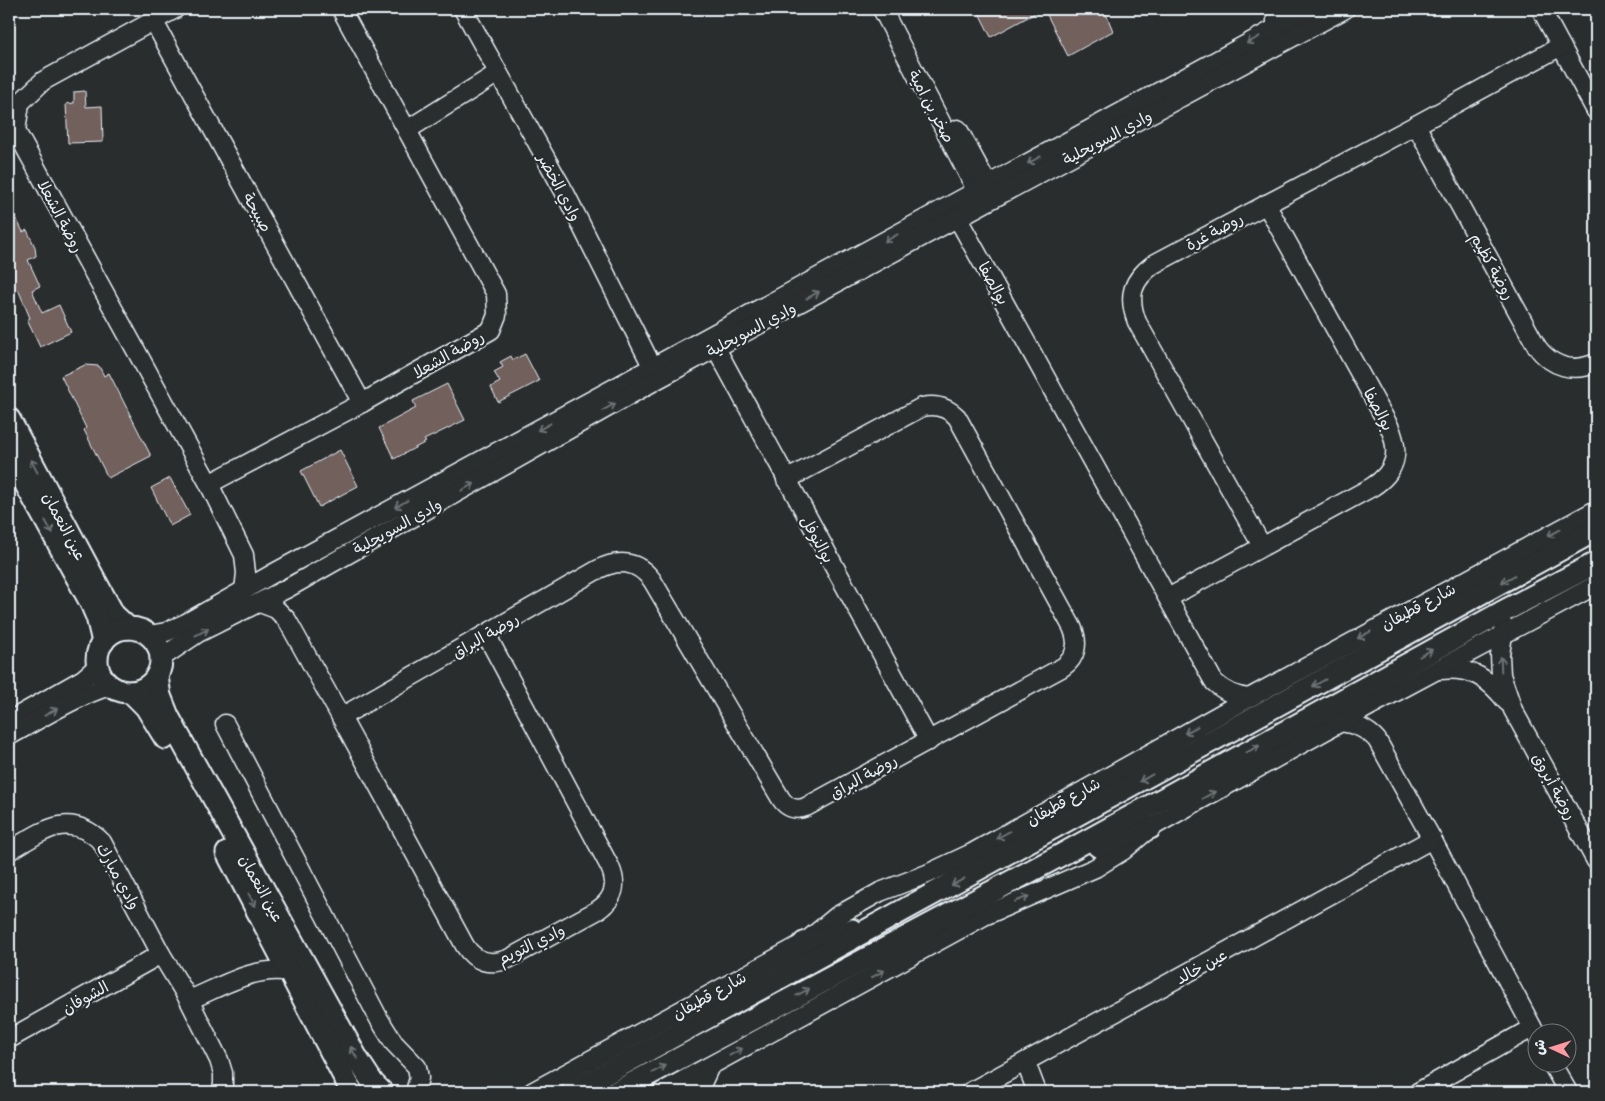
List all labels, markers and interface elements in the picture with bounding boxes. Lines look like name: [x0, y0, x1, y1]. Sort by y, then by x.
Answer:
one-way arrow: [1247, 36, 1261, 46]
street label: صخر بن امية: [903, 65, 961, 147]
street label: وادي السويحلية: [1058, 104, 1156, 171]
street label: وادي الخضر: [531, 147, 587, 225]
one-way arrow: [1026, 155, 1041, 165]
street label: روضة الشعلا: [33, 176, 89, 256]
street label: صبيحة: [238, 188, 278, 236]
street label: روضة غرة: [1181, 207, 1247, 255]
street label: روضة كظيم: [1464, 228, 1520, 304]
one-way arrow: [884, 233, 899, 243]
street label: بوالصفا: [973, 258, 1015, 308]
one-way arrow: [805, 290, 820, 299]
street label: وادي السويحلية: [702, 296, 800, 363]
street label: روضة الشعلا: [408, 325, 488, 383]
street label: بوالصفا: [1359, 384, 1399, 434]
one-way arrow: [601, 401, 616, 411]
one-way arrow: [537, 422, 551, 432]
one-way arrow: [29, 459, 38, 474]
one-way arrow: [460, 481, 474, 491]
street label: عين النعمان: [38, 488, 92, 564]
street label: وادي السويحلية: [349, 493, 446, 560]
one-way arrow: [394, 500, 409, 510]
street label: بوالنوفل: [796, 511, 840, 567]
one-way arrow: [45, 519, 54, 534]
one-way arrow: [1546, 528, 1561, 538]
one-way arrow: [1500, 574, 1515, 584]
street label: شارع قطيفان: [1377, 577, 1460, 636]
street label: روضة البراق: [447, 607, 523, 663]
one-way arrow: [194, 627, 209, 636]
one-way arrow: [1358, 631, 1372, 641]
one-way arrow: [1419, 648, 1433, 658]
one-way arrow: [1496, 656, 1505, 672]
one-way arrow: [1313, 678, 1327, 688]
one-way arrow: [44, 707, 58, 717]
one-way arrow: [1184, 726, 1199, 735]
one-way arrow: [1246, 744, 1261, 754]
street label: روضة البراق: [825, 748, 901, 804]
street label: روضة أبروق: [1528, 749, 1582, 823]
street label: شارع قطيفان: [1022, 772, 1105, 831]
one-way arrow: [1139, 774, 1154, 783]
one-way arrow: [1201, 789, 1216, 799]
one-way arrow: [996, 830, 1011, 840]
street label: وادي مبارك: [91, 839, 146, 914]
street label: عين النعمان: [234, 850, 290, 926]
one-way arrow: [951, 877, 965, 887]
one-way arrow: [247, 893, 257, 908]
one-way arrow: [1014, 894, 1030, 903]
street label: وادي التويم: [494, 918, 569, 972]
street label: عين خالد: [1171, 943, 1231, 989]
street label: شارع قطيفان: [668, 966, 751, 1025]
one-way arrow: [871, 969, 886, 979]
street label: الشوفان: [58, 975, 112, 1019]
one-way arrow: [795, 987, 809, 997]
north arrow: [1528, 1024, 1578, 1074]
text: ش: [1529, 1039, 1549, 1055]
one-way arrow: [348, 1047, 358, 1061]
one-way arrow: [728, 1047, 743, 1057]
one-way arrow: [652, 1064, 667, 1074]

